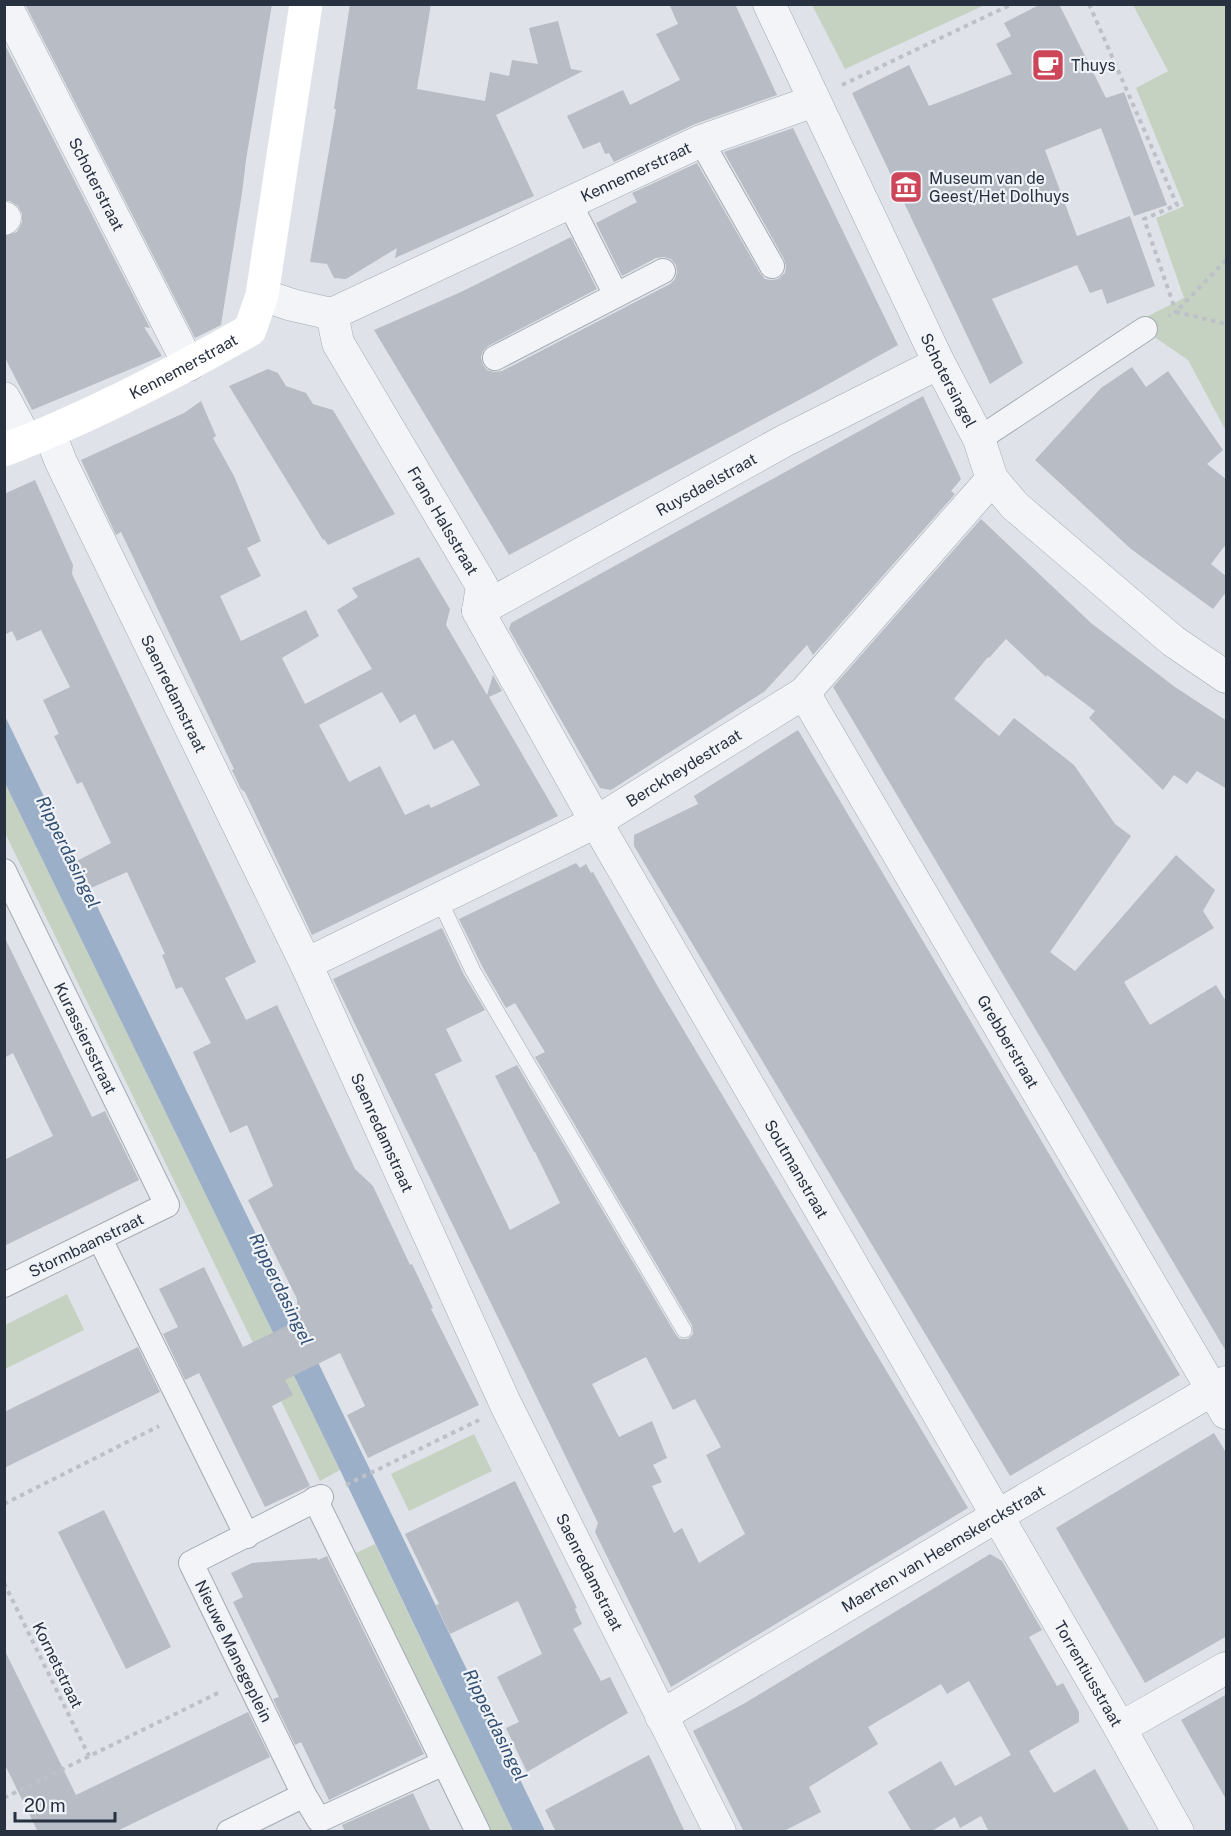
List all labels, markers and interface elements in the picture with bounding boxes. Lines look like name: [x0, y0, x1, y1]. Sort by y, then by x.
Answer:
cafe icon: Thuys: [1030, 47, 1066, 83]
place label: Thuys: [1071, 56, 1116, 75]
street label: Schoterstraat: [65, 134, 128, 234]
street label: Kennemerstraat: [578, 138, 694, 206]
museum icon: Museum van de Geest/Het Dolhuys: [888, 169, 924, 205]
place label: Museum van de Geest/Het Dolhuys: [929, 169, 1069, 206]
street label: Kennemerstraat: [126, 330, 241, 403]
street label: Schotersingel: [916, 330, 980, 431]
street label: Ruysdaelstraat: [653, 449, 760, 520]
street label: Frans Halsstraat: [403, 463, 482, 579]
street label: Saenredamstraat: [137, 632, 210, 756]
street label: Berckheydestraat: [623, 725, 745, 811]
water label: Ripperdasingel: [32, 792, 105, 911]
street label: Kurassiersstraat: [50, 979, 120, 1097]
street label: Grebberstraat: [973, 992, 1043, 1092]
street label: Saenredamstraat: [347, 1070, 417, 1195]
street label: Soutmanstraat: [760, 1117, 832, 1222]
street label: Stormbaanstraat: [26, 1209, 147, 1281]
water label: Ripperdasingel: [245, 1229, 318, 1348]
street label: Maerten van Heemskerckstraat: [838, 1481, 1048, 1616]
street label: Saenredamstraat: [552, 1510, 627, 1634]
street label: Nieuwe Manegeplein: [191, 1577, 276, 1725]
street label: Torrentiusstraat: [1050, 1618, 1126, 1730]
street label: Kornetstraat: [29, 1619, 87, 1711]
water label: Ripperdasingel: [459, 1665, 532, 1784]
scale bar: [15, 1785, 116, 1823]
text: 20 m: [24, 1795, 66, 1816]

